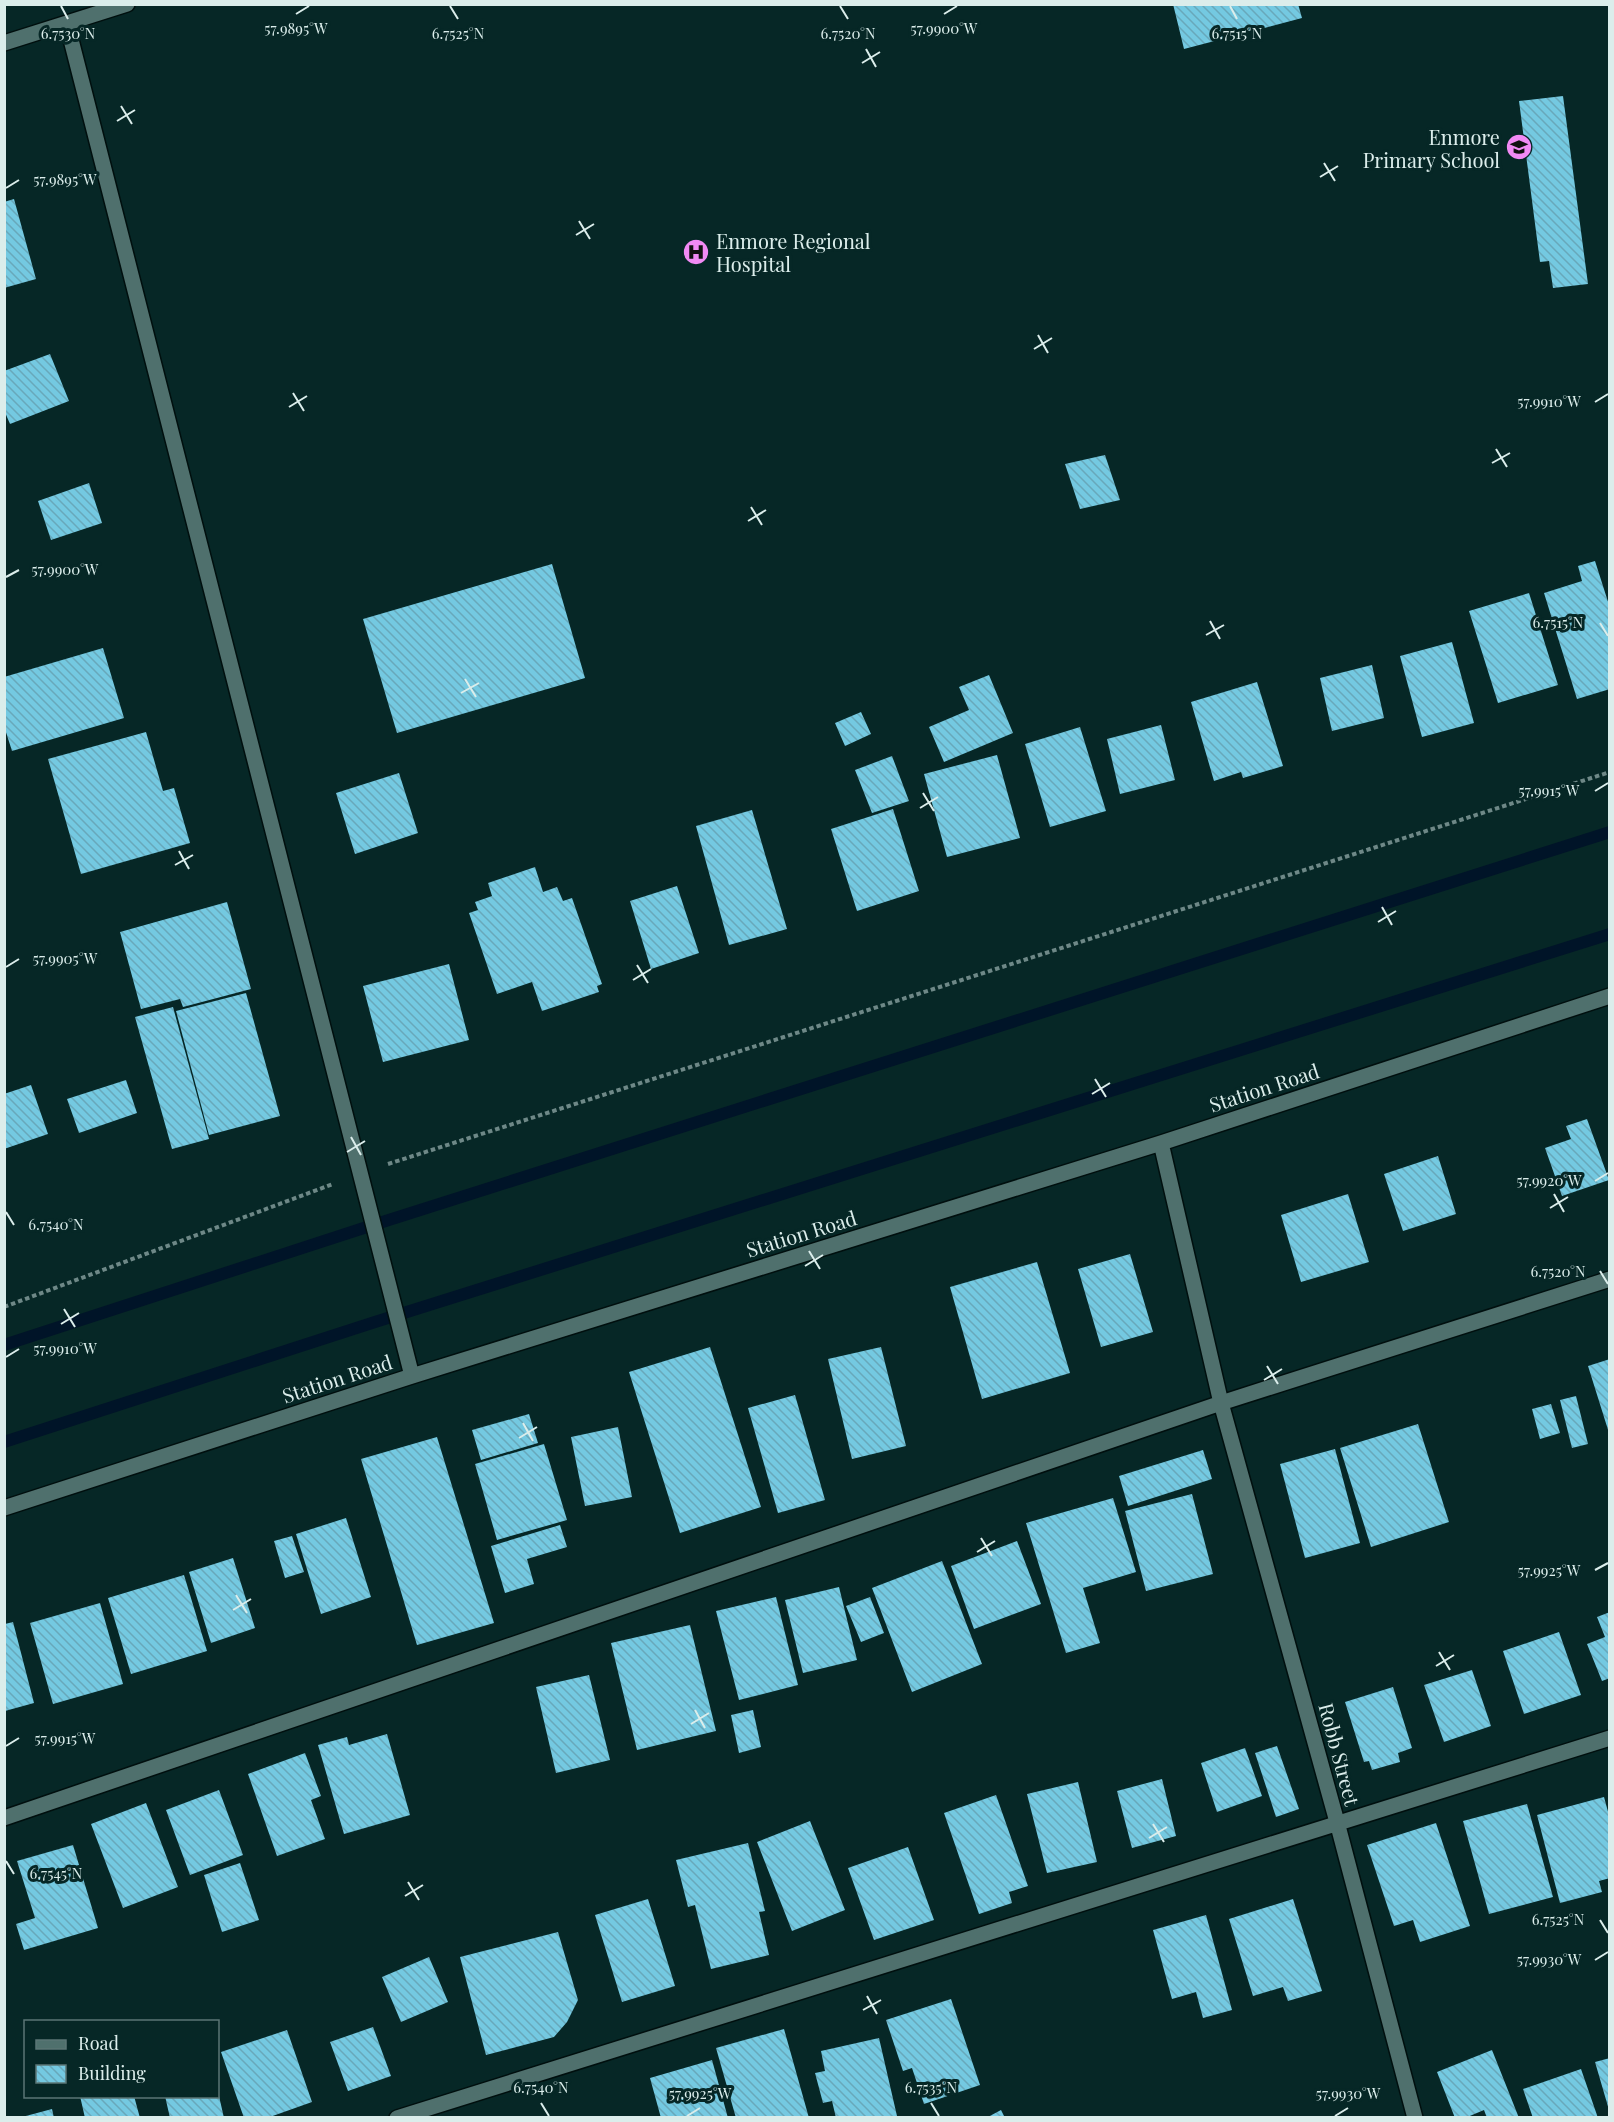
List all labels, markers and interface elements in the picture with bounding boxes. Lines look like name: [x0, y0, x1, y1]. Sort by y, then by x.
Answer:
text: 57.9895°W: [264, 18, 328, 38]
text: 57.9900°W: [911, 18, 978, 38]
text: 6.7530°N: [41, 23, 96, 43]
text: 6.7525°N: [432, 23, 485, 43]
text: 6.7520°N: [820, 23, 876, 43]
text: 6.7515°N: [1212, 23, 1263, 43]
place label: Enmore Primary School: [1363, 123, 1500, 173]
school or university icon: Enmore Primary School: [1504, 132, 1534, 162]
text: 57.9895°W: [33, 169, 97, 189]
place label: Enmore Regional Hospital: [716, 227, 871, 277]
hospital icon: Enmore Regional Hospital: [681, 237, 711, 267]
text: 57.9910°W: [1517, 391, 1581, 411]
text: 57.9900°W: [32, 559, 99, 579]
text: 6.7515°N: [1533, 612, 1584, 632]
text: 57.9915°W: [1519, 780, 1580, 800]
text: 57.9905°W: [33, 948, 98, 968]
street label: Station Road: [1206, 1056, 1323, 1117]
text: 57.9920°W: [1516, 1170, 1582, 1190]
street label: Station Road: [742, 1203, 860, 1263]
text: 6.7540°N: [28, 1214, 84, 1234]
text: 6.7520°N: [1530, 1261, 1586, 1281]
text: 57.9910°W: [33, 1338, 97, 1358]
street label: Station Road: [279, 1347, 396, 1408]
text: 57.9925°W: [1518, 1560, 1581, 1580]
street label: Robb Street: [1313, 1700, 1367, 1809]
text: 57.9915°W: [35, 1728, 96, 1748]
text: 6.7545°N: [30, 1863, 83, 1883]
text: 6.7525°N: [1532, 1909, 1585, 1929]
text: 57.9930°W: [1517, 1949, 1582, 1969]
legend: [24, 2020, 219, 2098]
text: Road: [78, 2031, 119, 2055]
text: Building: [78, 2061, 146, 2085]
text: 6.7540°N: [513, 2077, 569, 2097]
text: 6.7535°N: [905, 2077, 958, 2097]
text: 57.9925°W: [669, 2083, 732, 2103]
text: 57.9930°W: [1316, 2083, 1381, 2103]

